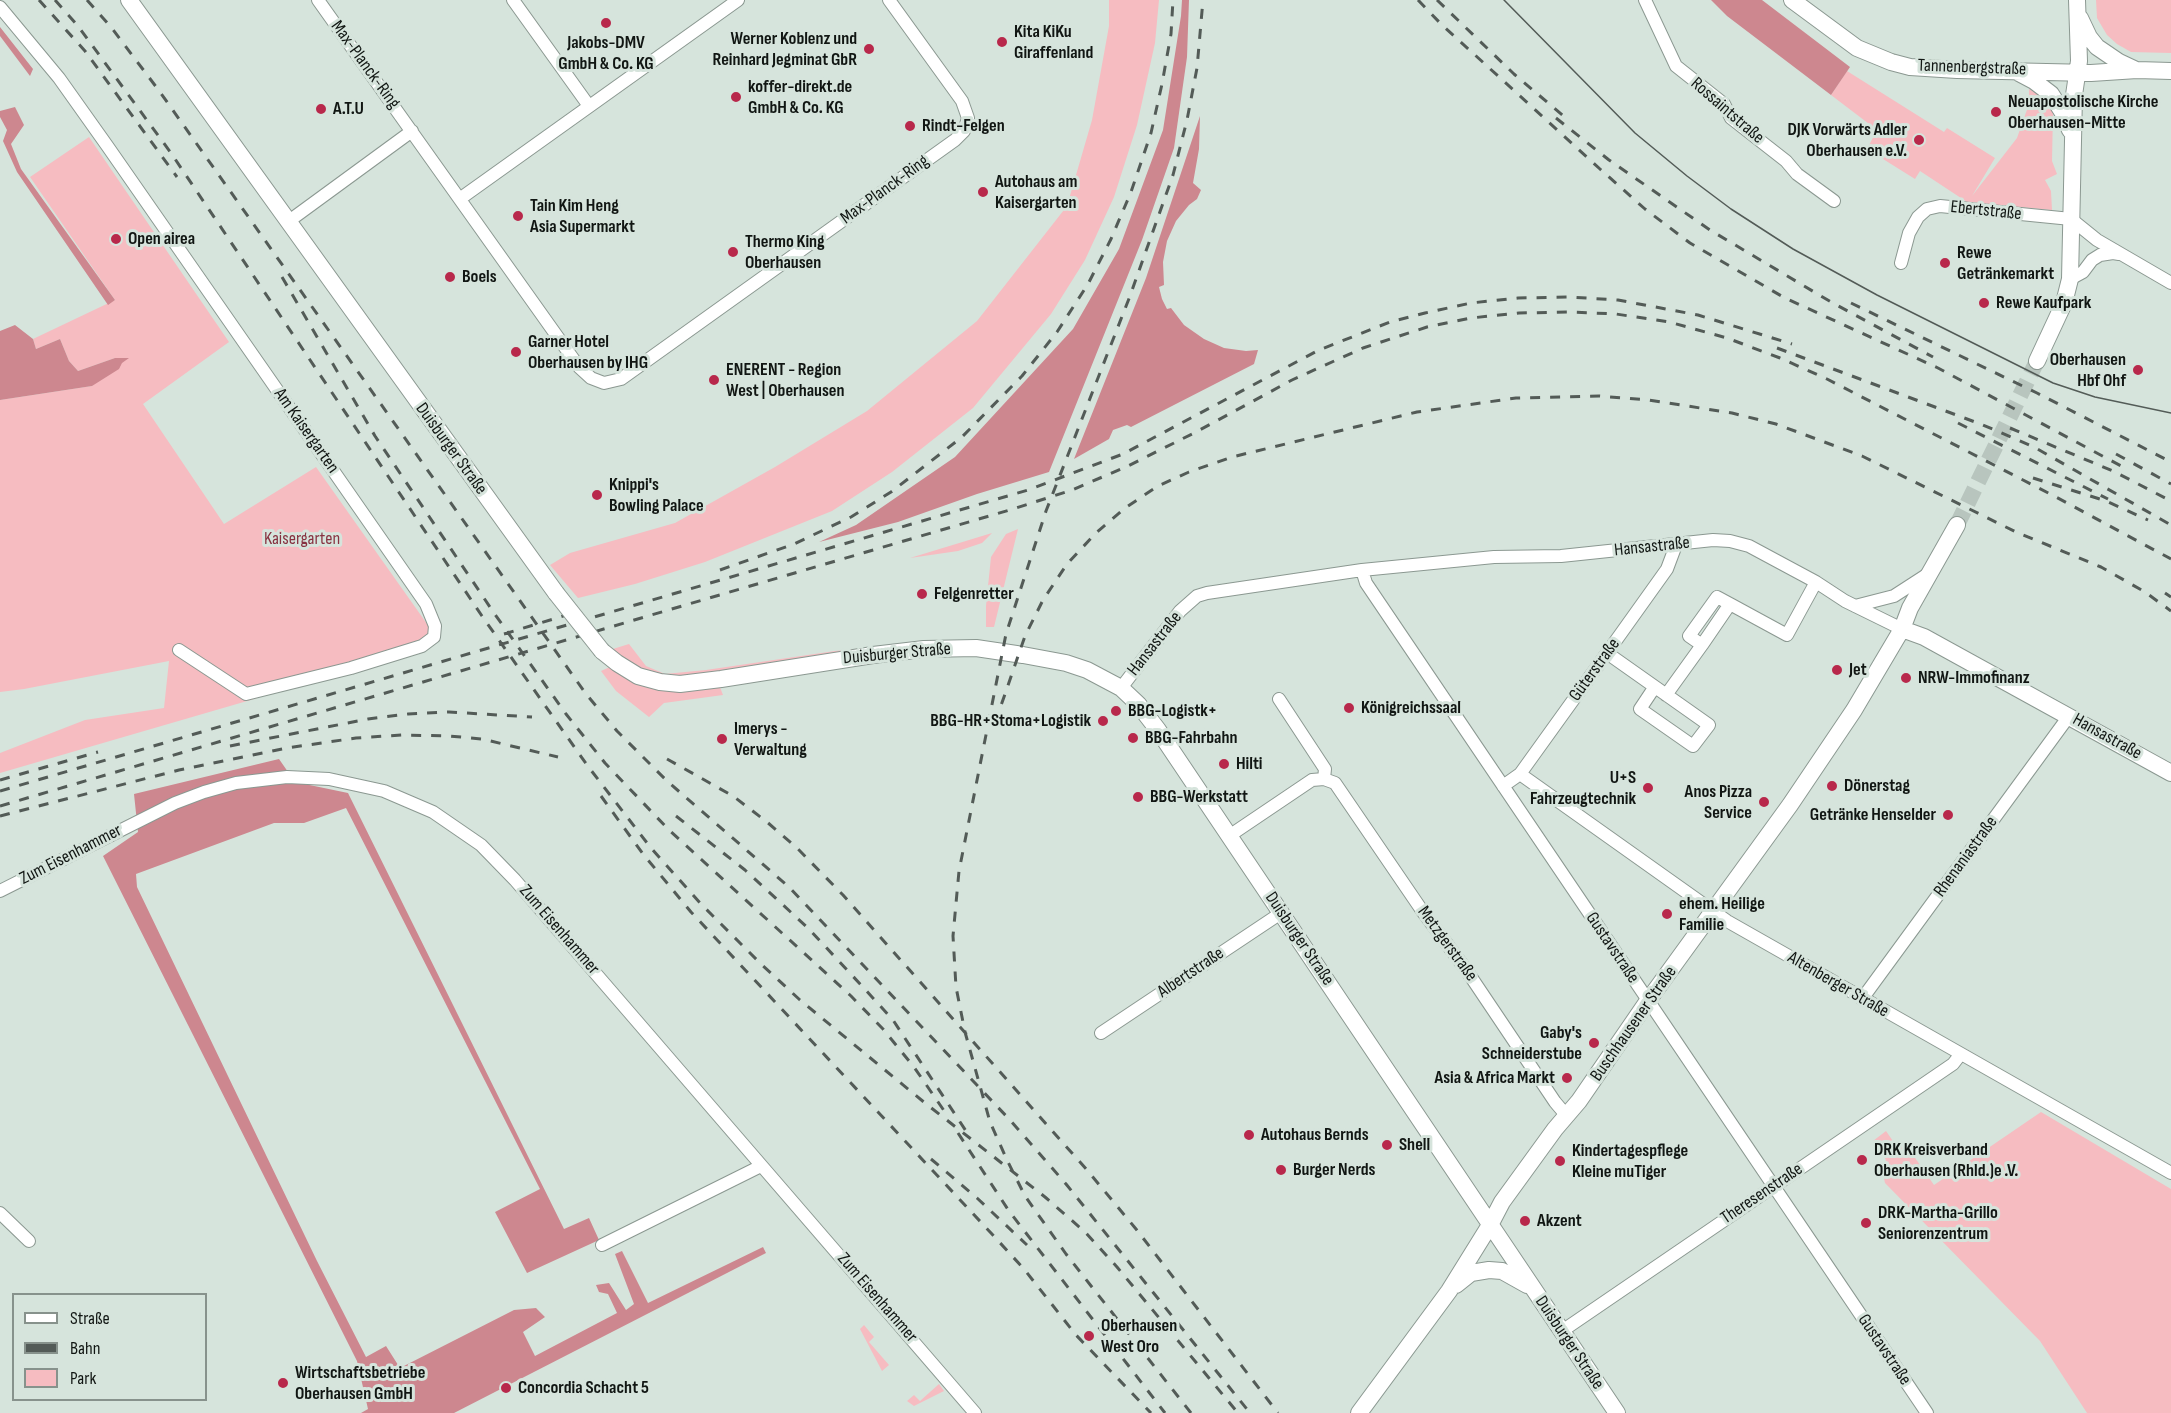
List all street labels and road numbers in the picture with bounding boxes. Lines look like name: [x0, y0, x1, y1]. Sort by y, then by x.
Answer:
street label: Max-Planck-Ring: [326, 17, 404, 113]
street label: Tannenbergstraße: [1917, 55, 2027, 81]
street label: Rossaintstraße: [1686, 73, 1768, 149]
street label: Max-Planck-Ring: [837, 151, 933, 229]
street label: Ebertstraße: [1949, 197, 2023, 225]
street label: Am Kaisergarten: [269, 384, 343, 478]
street label: Duisburger Straße: [411, 399, 491, 499]
street label: Hansastraße: [1613, 532, 1691, 562]
street label: Hansastraße: [1123, 608, 1187, 680]
street label: Güterstraße: [1565, 634, 1625, 706]
street label: Duisburger Straße: [842, 639, 952, 669]
street label: Hansastraße: [2069, 709, 2145, 765]
street label: Rhenaniastraße: [1930, 812, 2002, 902]
street label: Zum Eisenhammer: [16, 820, 126, 890]
street label: Zum Eisenhammer: [514, 881, 604, 979]
street label: Duisburger Straße: [1260, 888, 1338, 990]
street label: Metzgerstraße: [1412, 902, 1482, 986]
street label: Gustavstraße: [1580, 908, 1644, 988]
street label: Albertstraße: [1154, 943, 1228, 1003]
street label: Altenberger Straße: [1784, 947, 1892, 1023]
street label: Buschhausener Straße: [1586, 962, 1682, 1086]
street label: Theresenstraße: [1717, 1159, 1807, 1229]
street label: Zum Eisenhammer: [832, 1249, 922, 1347]
street label: Duisburger Straße: [1530, 1292, 1608, 1394]
street label: Gustavstraße: [1852, 1310, 1916, 1390]

